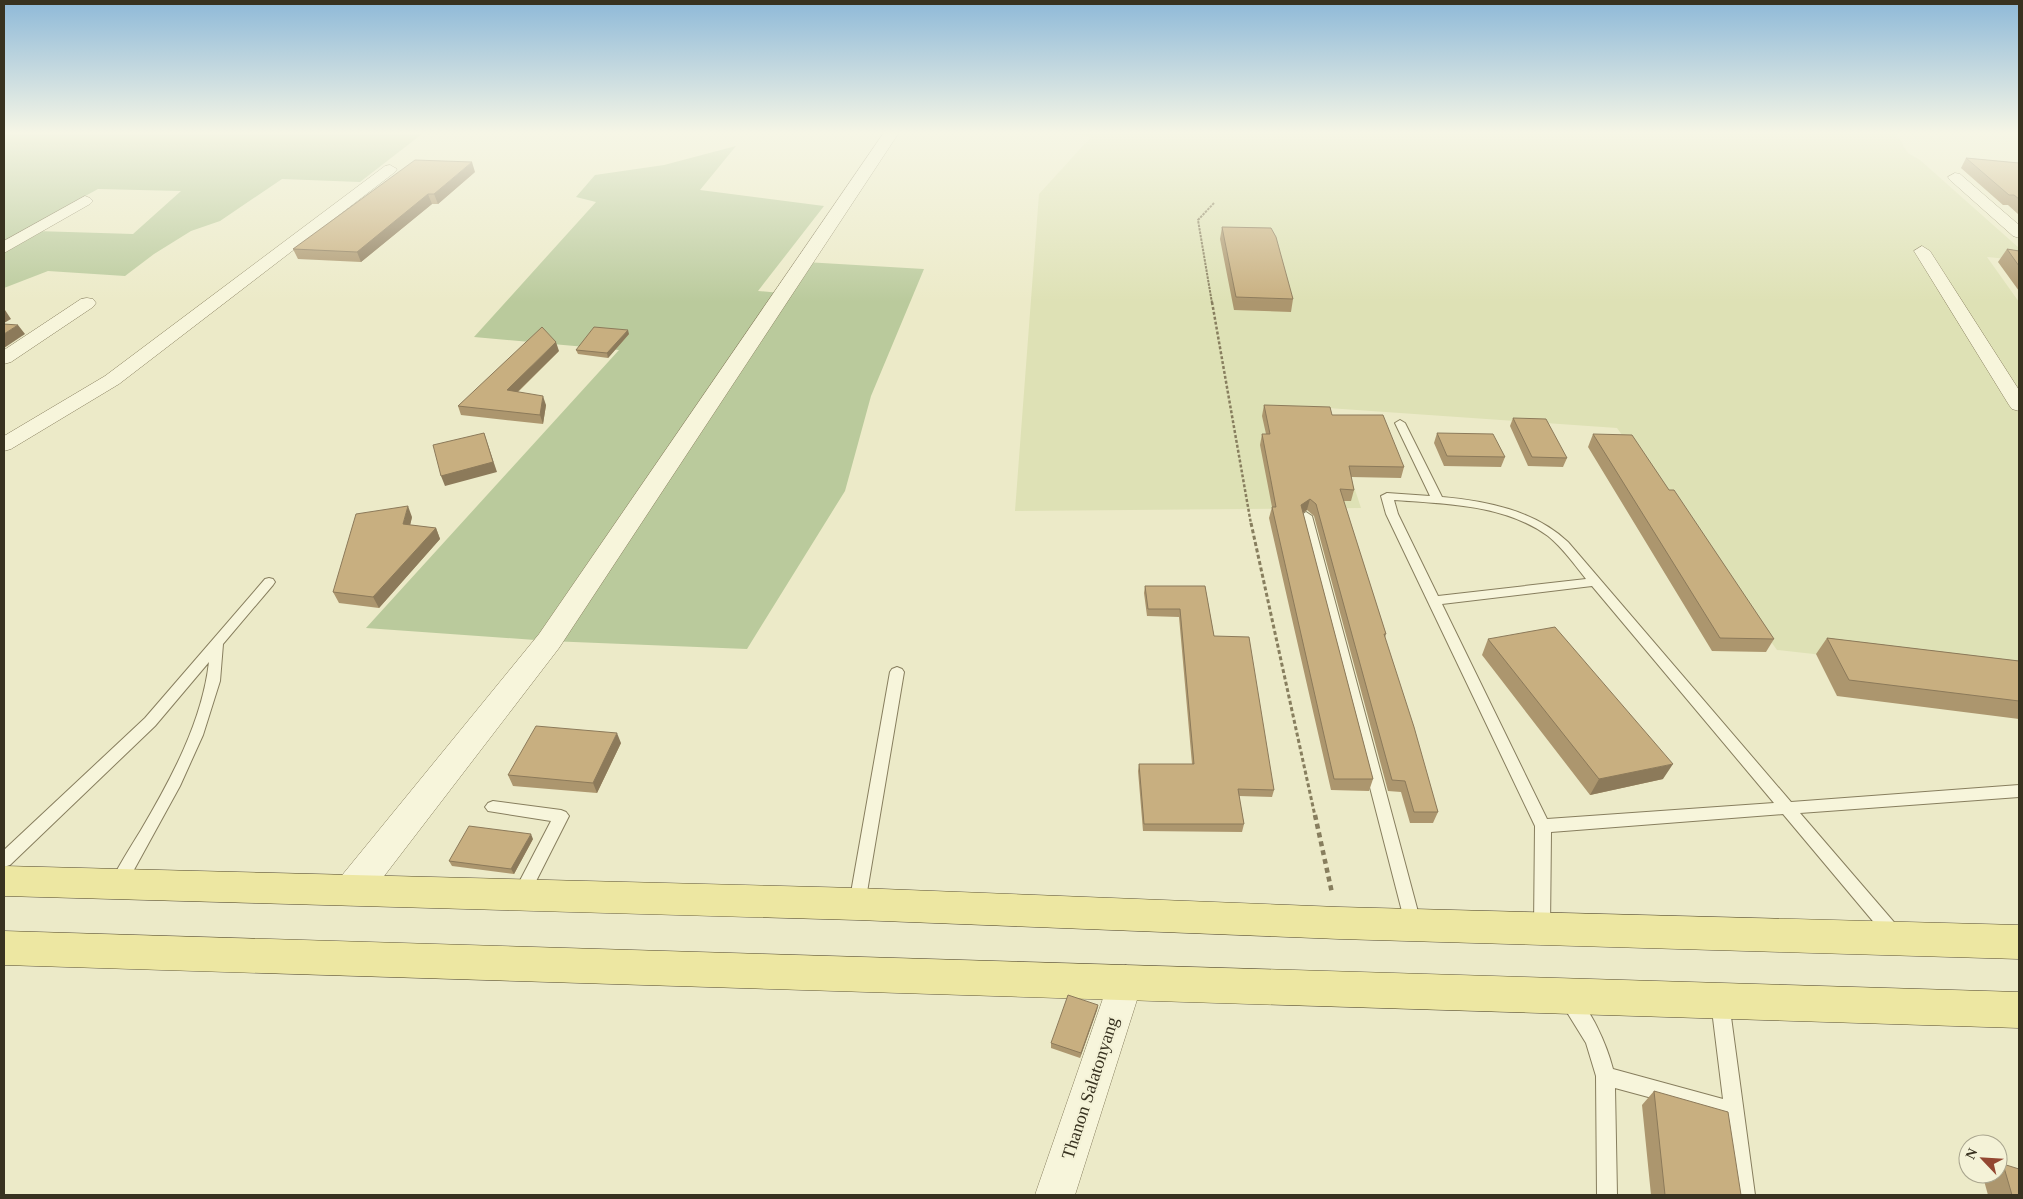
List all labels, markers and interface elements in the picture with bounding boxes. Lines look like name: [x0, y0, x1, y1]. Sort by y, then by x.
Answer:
street label: Thanon Salatonyang: [1058, 1014, 1122, 1162]
north arrow: [1958, 1134, 2008, 1184]
text: N: [1963, 1146, 1981, 1161]

